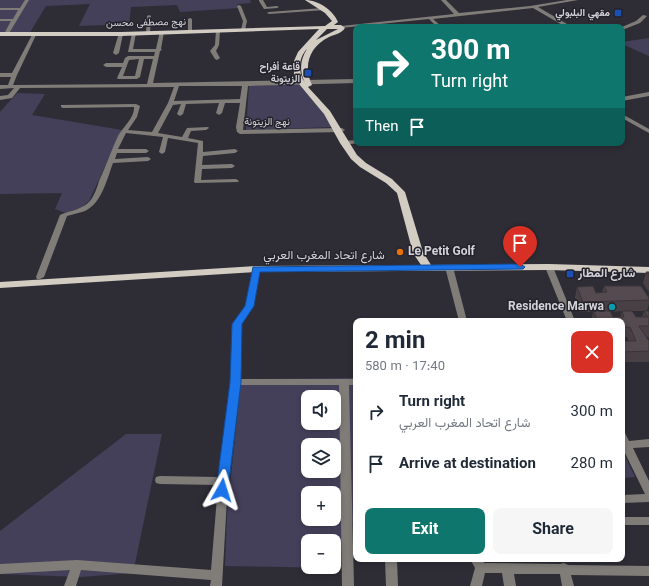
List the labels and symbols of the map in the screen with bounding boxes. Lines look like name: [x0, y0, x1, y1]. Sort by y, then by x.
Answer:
place label: مقهي البلبولي: [555, 6, 611, 21]
marker: مقهي البلبولي: [613, 8, 623, 18]
street label: نهج مصطفى محسن: [106, 15, 186, 31]
place label: قاعة أفراح الزيتونة: [259, 60, 300, 87]
marker: قاعة أفراح الزيتونة: [303, 68, 313, 78]
street label: نهج الزيتونة: [244, 115, 290, 130]
pin: [503, 226, 537, 267]
place label: Le Petit Golf: [408, 243, 476, 261]
street label: شارع اتحاد المغرب العربي: [263, 247, 385, 265]
marker: Le Petit Golf: [395, 247, 405, 257]
place label: شارع المطار: [577, 265, 636, 283]
marker: شارع المطار: [565, 269, 575, 279]
place label: Residence Marwa: [508, 298, 605, 316]
marker: Residence Marwa: [607, 302, 617, 312]
position arrow: [201, 469, 243, 511]

